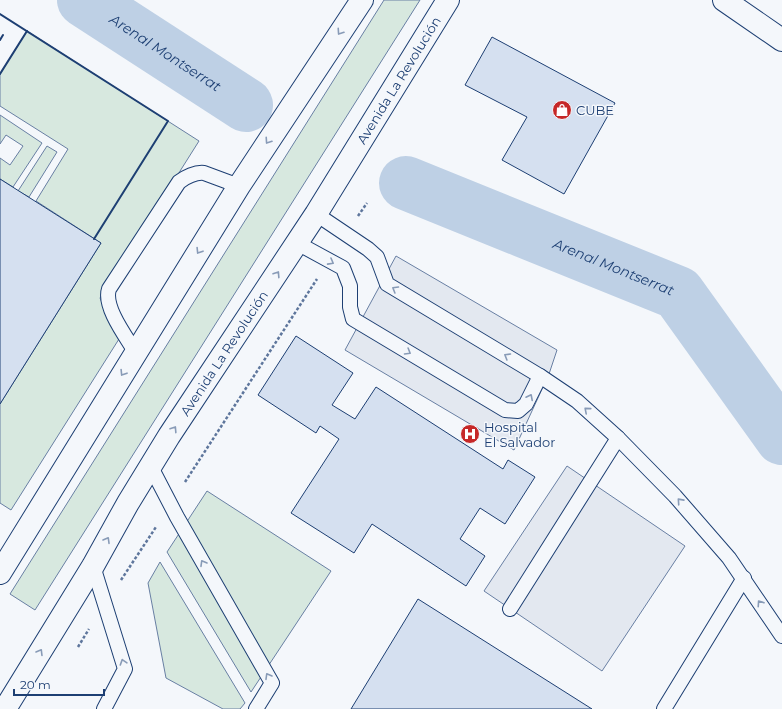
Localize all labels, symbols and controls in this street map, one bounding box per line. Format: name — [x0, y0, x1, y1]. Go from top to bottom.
water label: Arenal Montserrat — [105, 10, 225, 96]
street label: Avenida La Revolución — [353, 14, 444, 147]
one-way arrow — [338, 28, 345, 35]
shop icon: CUBE — [551, 99, 573, 121]
place label: CUBE — [576, 102, 614, 118]
one-way arrow — [266, 137, 273, 144]
water label: Arenal Montserrat — [549, 234, 677, 300]
one-way arrow — [196, 247, 204, 254]
one-way arrow — [327, 257, 335, 264]
one-way arrow — [272, 271, 280, 278]
street label: Avenida La Revolución — [177, 287, 271, 419]
one-way arrow — [392, 287, 399, 294]
one-way arrow — [404, 347, 411, 355]
one-way arrow — [504, 354, 511, 361]
one-way arrow — [121, 369, 128, 376]
one-way arrow — [525, 394, 532, 401]
one-way arrow — [585, 408, 592, 415]
place label: Hospital El Salvador — [484, 419, 555, 450]
hospital icon: Hospital El Salvador — [459, 423, 481, 445]
one-way arrow — [169, 426, 177, 433]
one-way arrow — [678, 499, 685, 506]
one-way arrow — [102, 537, 110, 544]
one-way arrow — [201, 560, 208, 567]
one-way arrow — [758, 601, 765, 608]
one-way arrow — [35, 649, 43, 656]
one-way arrow — [119, 658, 128, 665]
scale bar — [14, 671, 104, 697]
one-way arrow — [265, 673, 272, 680]
text: 20 m — [20, 677, 51, 692]

